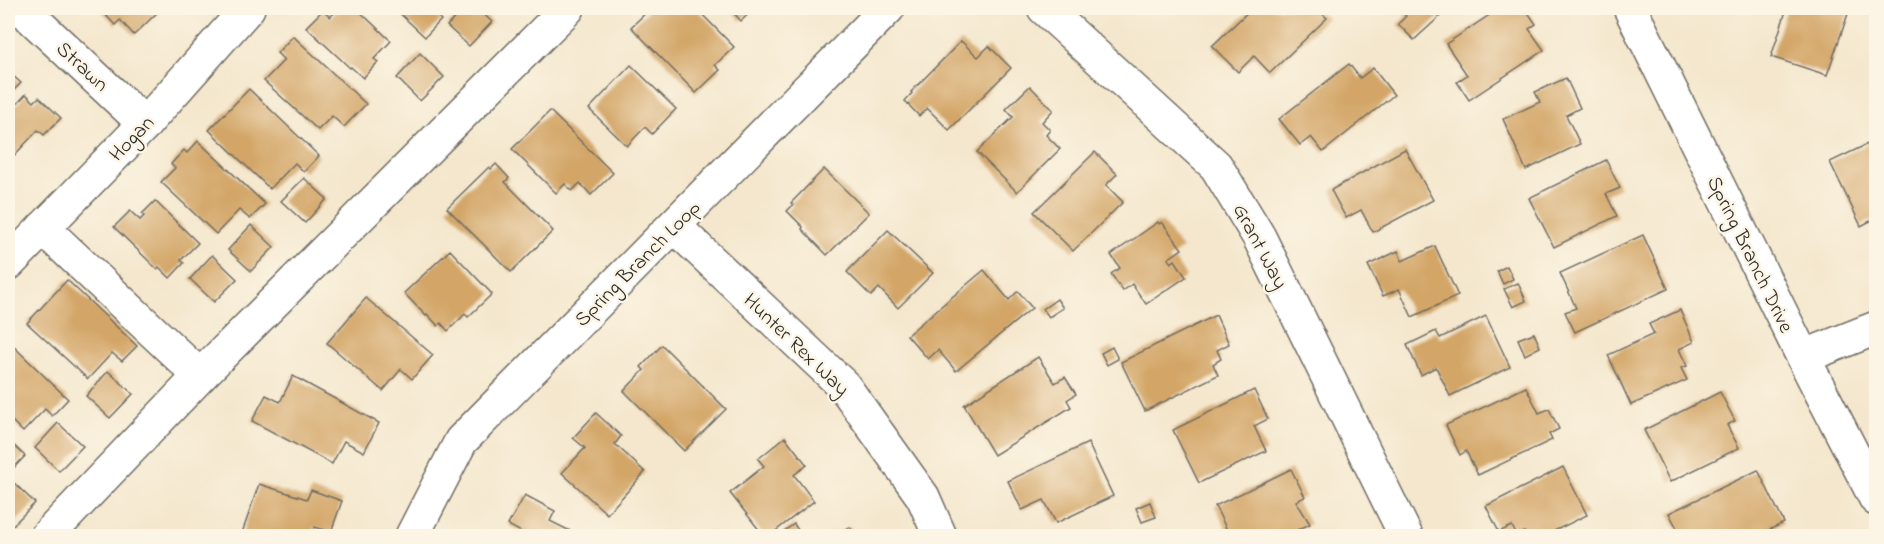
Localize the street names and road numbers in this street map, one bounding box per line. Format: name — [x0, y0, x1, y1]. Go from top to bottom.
street label: Strawn — [49, 35, 115, 100]
street label: Hogan — [103, 109, 164, 171]
street label: Spring Branch Drive — [1696, 171, 1800, 340]
street label: Spring Branch Loop — [568, 194, 710, 336]
street label: Grant Way — [1222, 199, 1294, 296]
street label: Hunter Rex Way — [734, 287, 856, 405]

